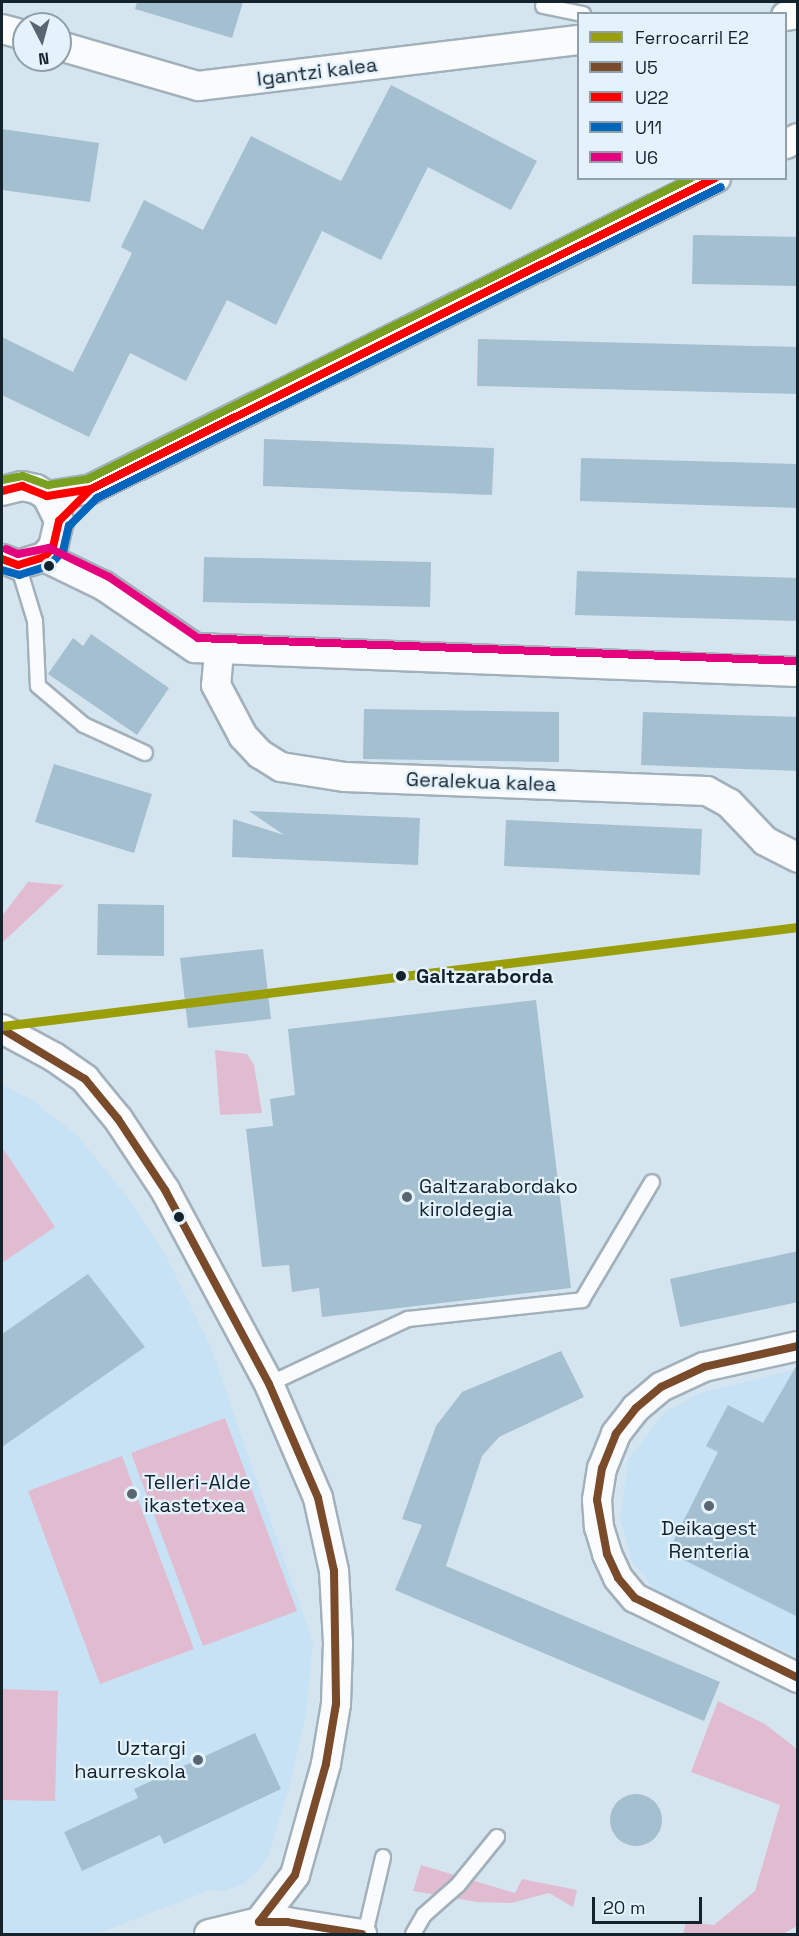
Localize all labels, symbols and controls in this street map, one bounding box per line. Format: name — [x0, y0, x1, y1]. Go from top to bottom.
north arrow — [12, 12, 72, 72]
legend — [577, 12, 787, 180]
text: Ferrocarril E2 — [635, 26, 749, 49]
text: N — [37, 47, 50, 69]
street label: Igantzi kalea — [255, 53, 379, 91]
text: U5 — [635, 56, 658, 79]
text: U22 — [635, 86, 669, 109]
text: U11 — [635, 116, 662, 139]
text: U6 — [635, 146, 658, 169]
unlabelled marker — [43, 560, 55, 572]
street label: Geralekua kalea — [405, 767, 557, 797]
place label: Galtzaraborda — [416, 964, 553, 988]
marker: Galtzaraborda — [391, 966, 411, 986]
place label: Galtzarabordako kiroldegia — [419, 1174, 578, 1221]
marker: Galtzarabordako kiroldegia — [400, 1190, 414, 1204]
unlabelled marker — [173, 1211, 185, 1223]
place label: Telleri-Alde ikastetxea — [144, 1470, 251, 1517]
marker: Telleri-Alde ikastetxea — [125, 1487, 139, 1501]
marker: Deikagest Renteria — [702, 1499, 716, 1513]
place label: Deikagest Renteria — [661, 1516, 757, 1563]
place label: Uztargi haurreskola — [74, 1736, 186, 1783]
marker: Uztargi haurreskola — [191, 1753, 205, 1767]
scale bar — [595, 1885, 704, 1923]
text: 20 m — [603, 1896, 646, 1919]

